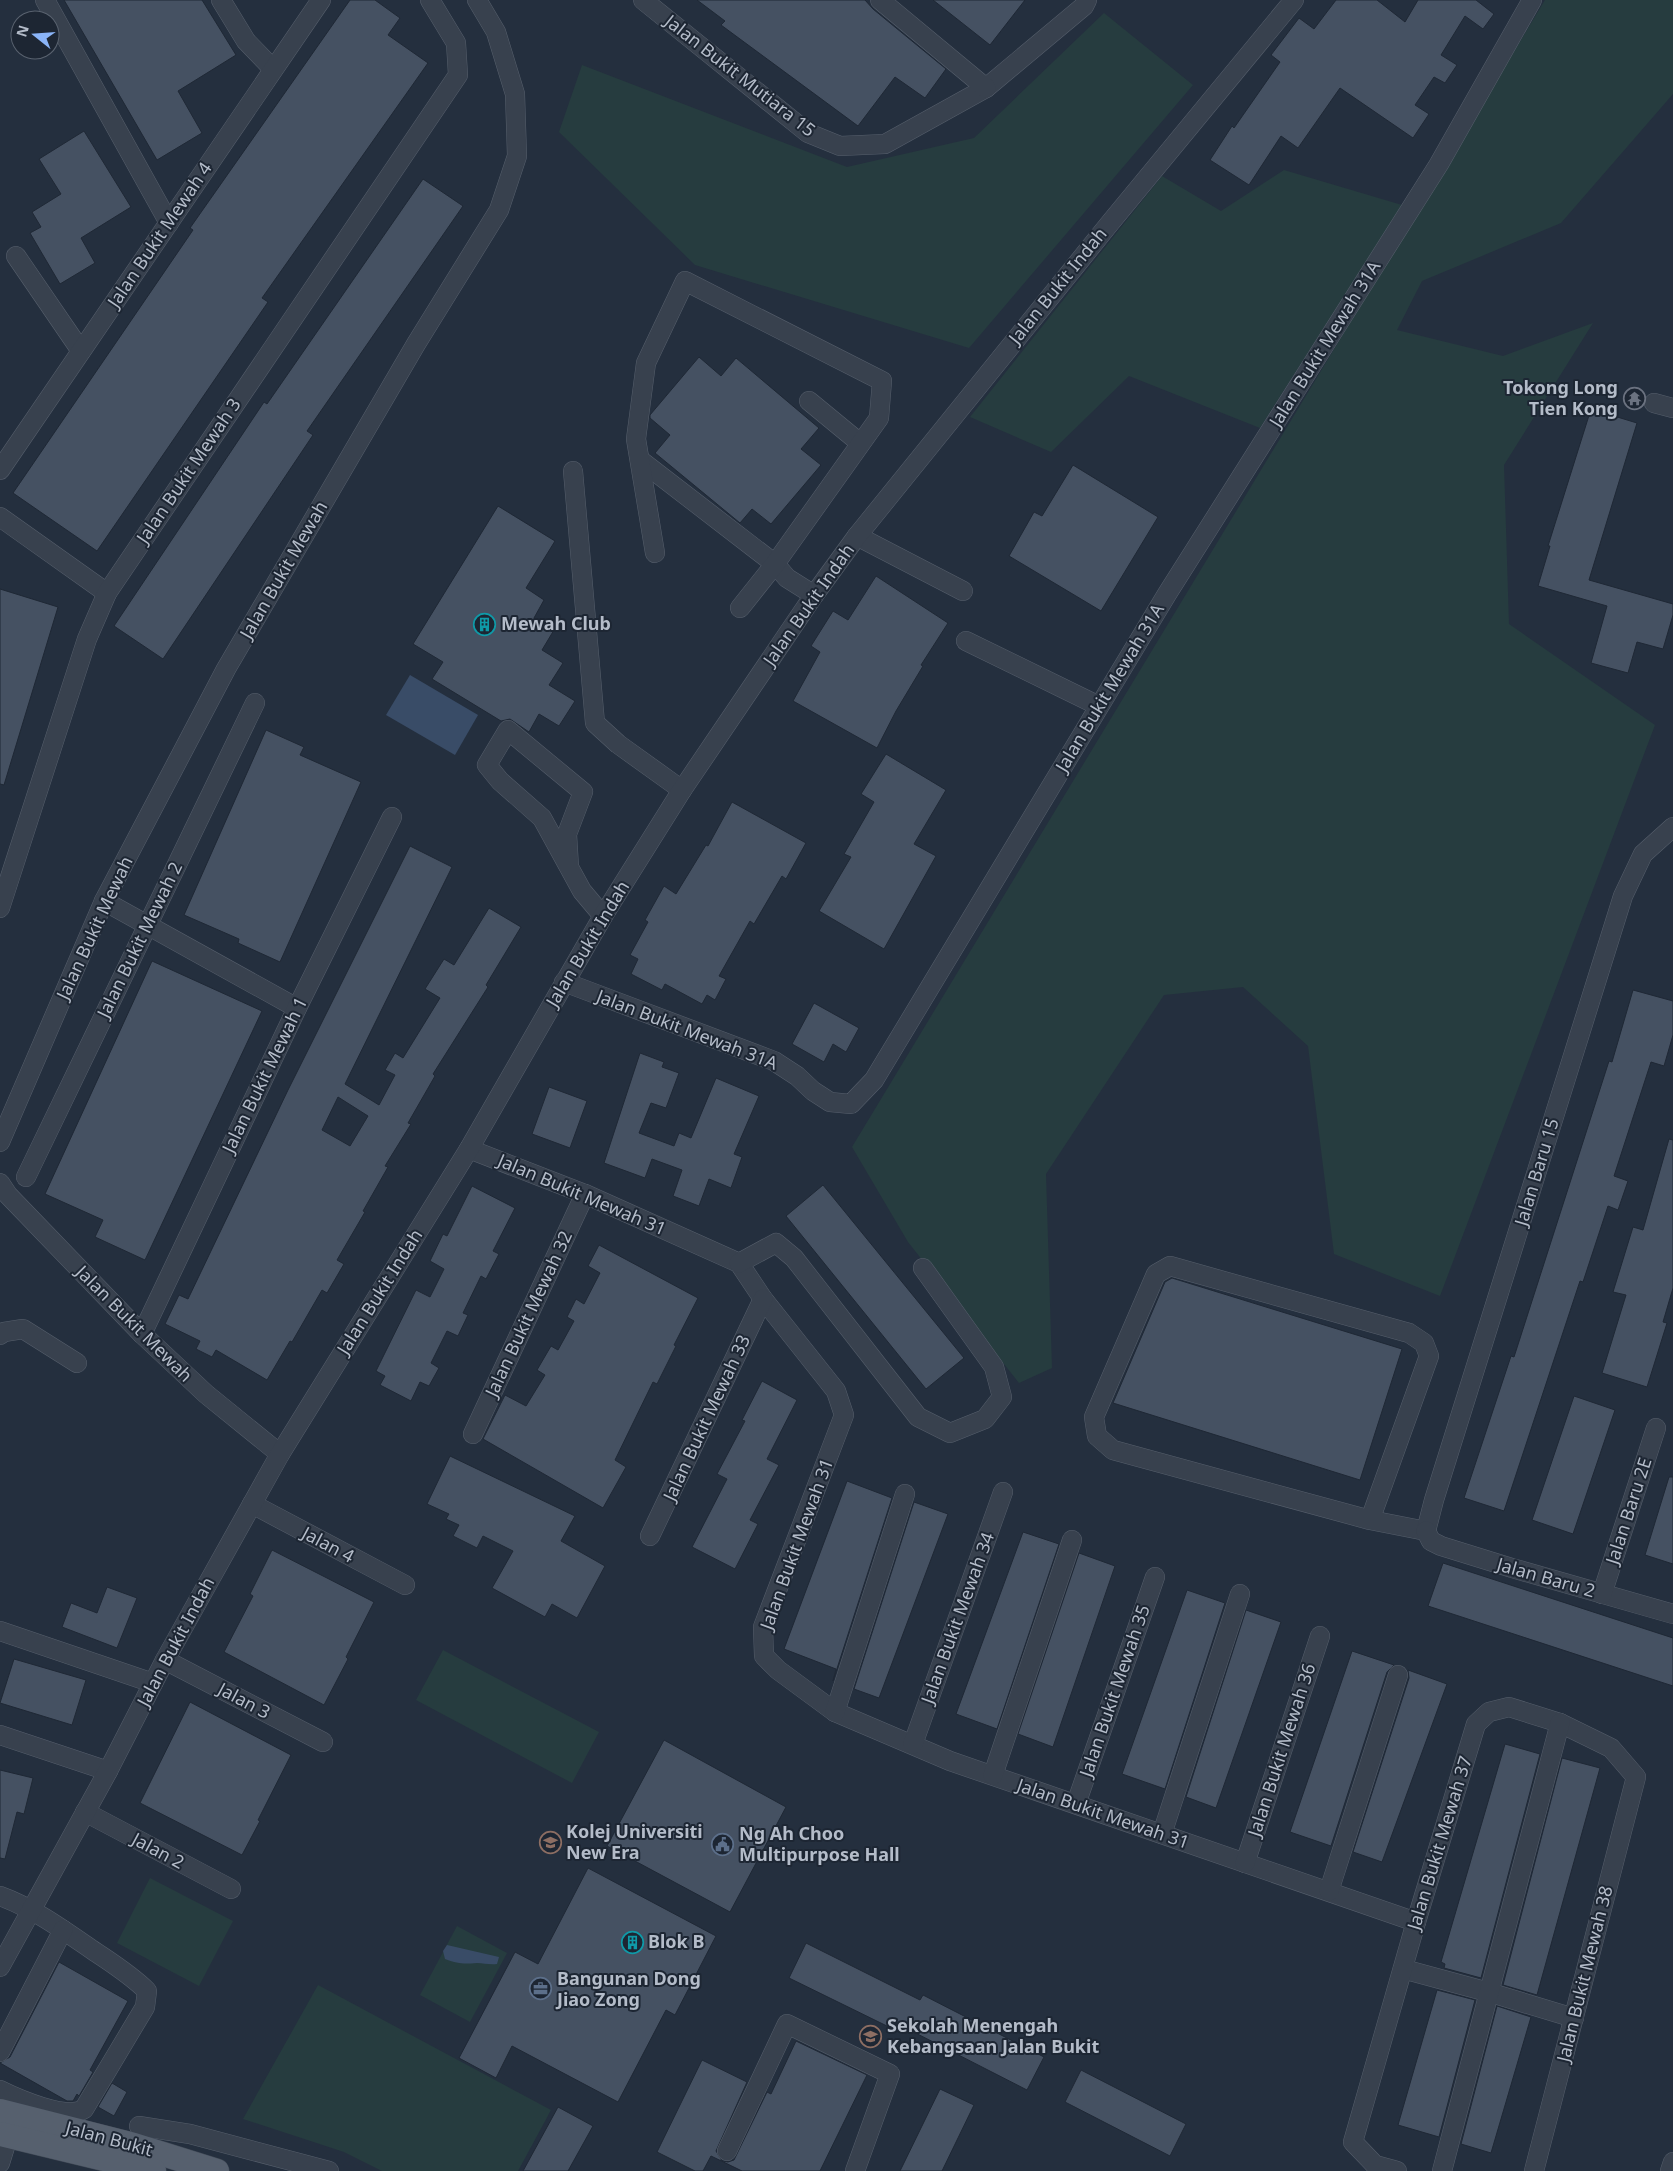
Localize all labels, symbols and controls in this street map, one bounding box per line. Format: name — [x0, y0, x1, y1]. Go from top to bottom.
street label: Jalan Bukit Mutiara 15 — [659, 8, 821, 142]
north arrow — [10, 10, 60, 60]
text: N — [11, 23, 33, 39]
street label: Jalan Bukit Mewah 4 — [100, 157, 217, 313]
street label: Jalan Bukit Indah — [1002, 222, 1112, 350]
street label: Jalan Bukit Mewah 31A — [1262, 255, 1385, 433]
place label: Tokong Long Tien Kong — [1503, 375, 1618, 420]
temple icon: Tokong Long Tien Kong — [1622, 386, 1646, 410]
street label: Jalan Bukit Mewah 3 — [129, 393, 246, 549]
street label: Jalan Bukit Mewah — [233, 496, 332, 644]
street label: Jalan Bukit Indah — [756, 539, 859, 672]
street label: Jalan Bukit Mewah 31A — [1048, 599, 1169, 778]
place label: Mewah Club — [501, 611, 611, 635]
building icon: Mewah Club — [473, 612, 497, 636]
street label: Jalan Bukit Mewah — [50, 852, 138, 1005]
street label: Jalan Bukit Mewah 2 — [90, 858, 187, 1023]
street label: Jalan Bukit Indah — [539, 876, 634, 1013]
street label: Jalan Bukit Mewah 31A — [592, 983, 782, 1075]
street label: Jalan Bukit Mewah 1 — [215, 993, 312, 1158]
street label: Jalan Baru 15 — [1508, 1115, 1564, 1230]
street label: Jalan Bukit Mewah 31 — [493, 1147, 670, 1240]
street label: Jalan Bukit Indah — [330, 1224, 427, 1360]
street label: Jalan Bukit Mewah 32 — [478, 1227, 577, 1402]
street label: Jalan Bukit Mewah — [70, 1258, 198, 1387]
street label: Jalan Bukit Mewah 33 — [656, 1331, 755, 1506]
street label: Jalan Baru 2E — [1599, 1454, 1657, 1569]
street label: Jalan Bukit Mewah 31 — [753, 1455, 838, 1634]
street label: Jalan 4 — [296, 1519, 359, 1568]
street label: Jalan Bukit Mewah 34 — [914, 1529, 999, 1708]
street label: Jalan Baru 2 — [1493, 1551, 1598, 1602]
street label: Jalan Bukit Indah — [130, 1573, 219, 1712]
street label: Jalan Bukit Mewah 35 — [1073, 1601, 1155, 1782]
street label: Jalan Bukit Mewah 36 — [1241, 1660, 1320, 1841]
street label: Jalan 3 — [212, 1675, 275, 1724]
street label: Jalan Bukit Mewah 37 — [1401, 1753, 1477, 1934]
street label: Jalan Bukit Mewah 31 — [1012, 1772, 1193, 1854]
place label: Kolej Universiti New Era — [566, 1819, 703, 1864]
place label: Ng Ah Choo Multipurpose Hall — [739, 1821, 900, 1866]
street label: Jalan 2 — [126, 1825, 189, 1874]
school or university icon: Kolej Universiti New Era — [538, 1830, 562, 1854]
public building icon: Ng Ah Choo Multipurpose Hall — [711, 1832, 735, 1856]
street label: Jalan Bukit Mewah 38 — [1550, 1883, 1618, 2066]
place label: Blok B — [648, 1929, 704, 1953]
building icon: Blok B — [620, 1930, 644, 1954]
place label: Bangunan Dong Jiao Zong — [555, 1966, 701, 2011]
office icon: Bangunan Dong Jiao Zong — [529, 1977, 553, 2001]
place label: Sekolah Menengah Kebangsaan Jalan Bukit — [887, 2013, 1099, 2058]
school or university icon: Sekolah Menengah Kebangsaan Jalan Bukit — [859, 2024, 883, 2048]
street label: Jalan Bukit — [61, 2114, 156, 2161]

